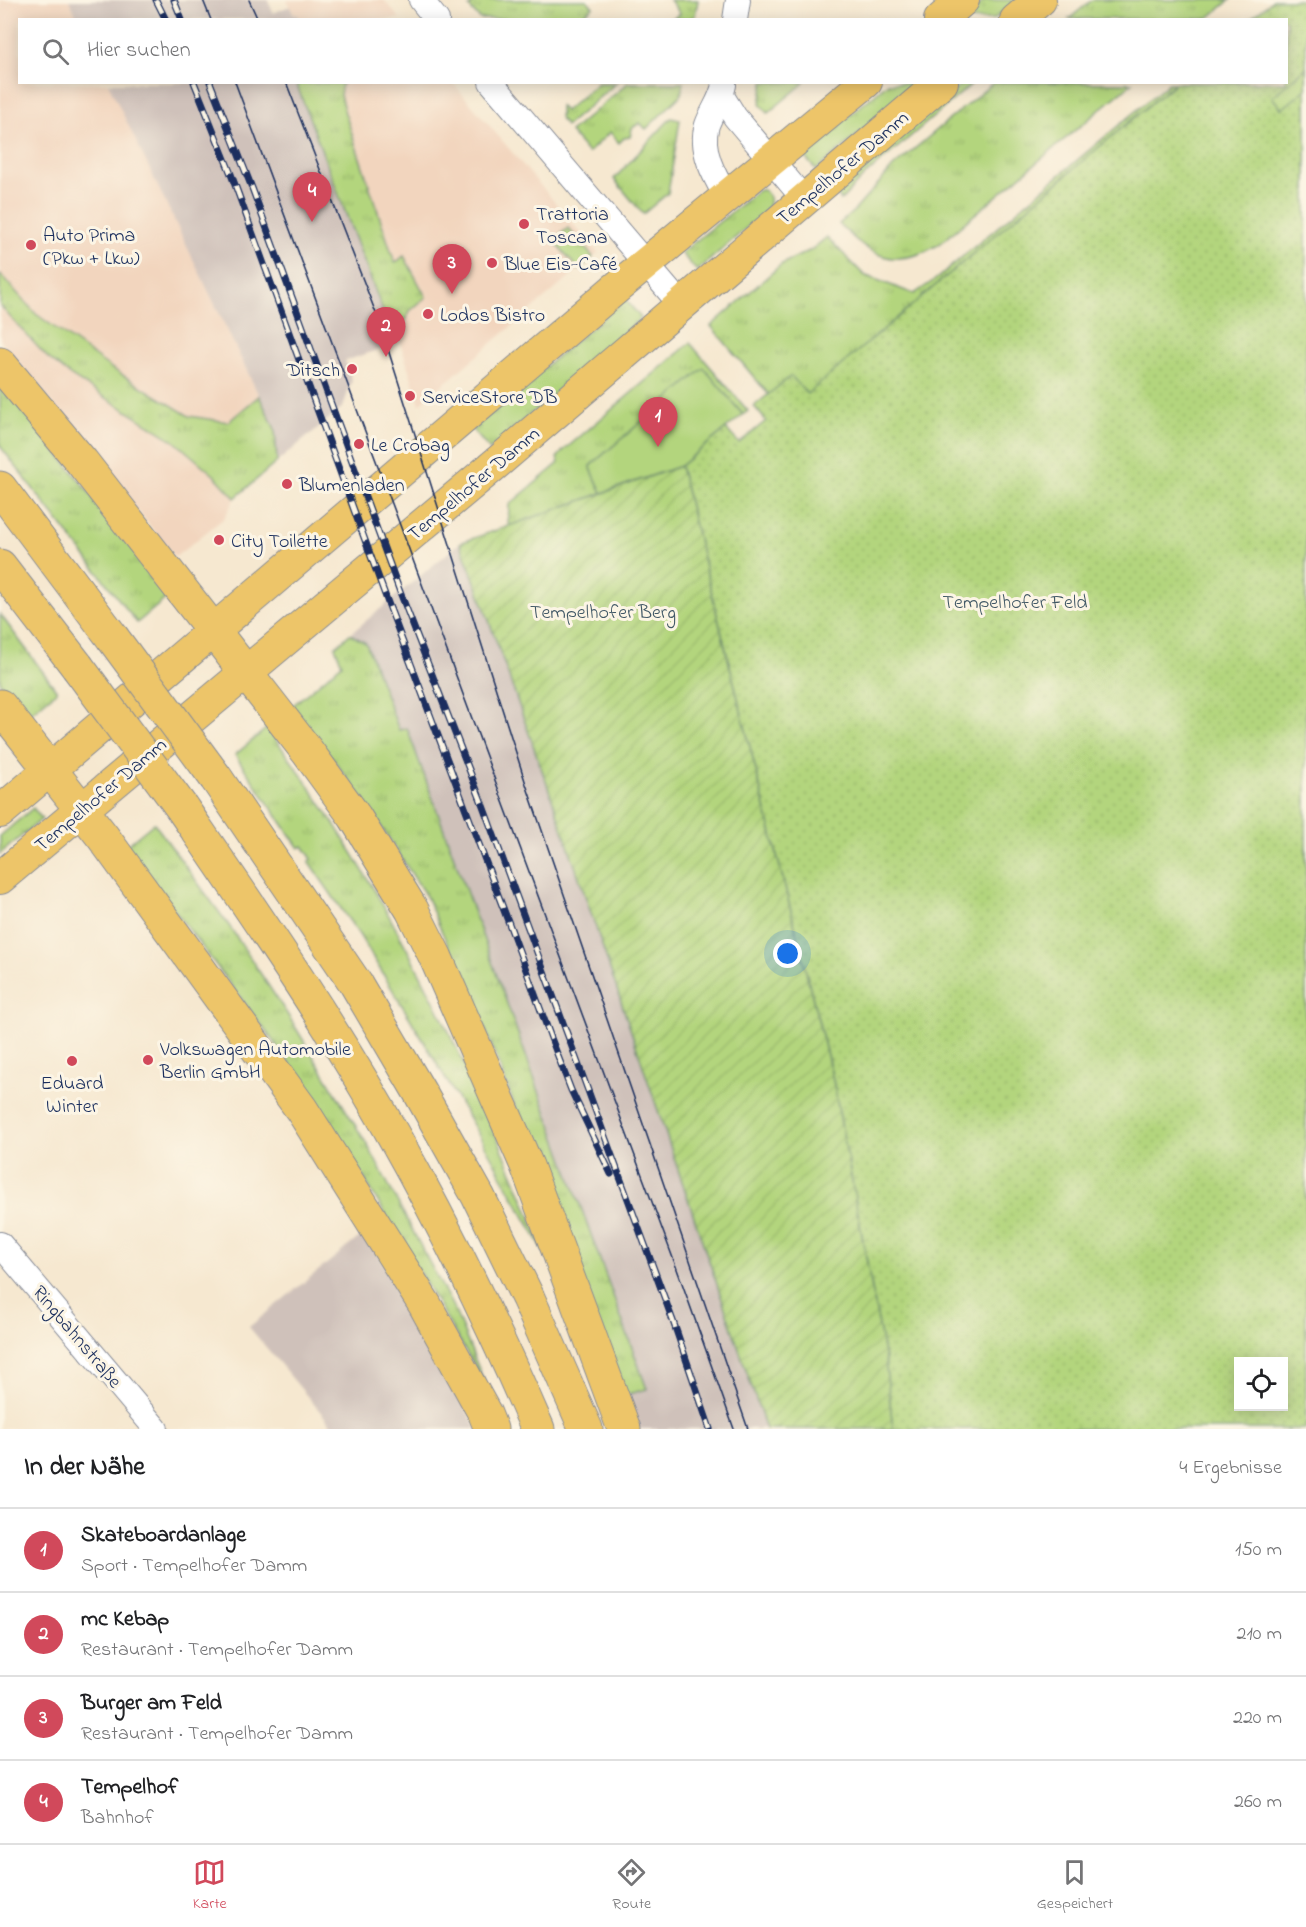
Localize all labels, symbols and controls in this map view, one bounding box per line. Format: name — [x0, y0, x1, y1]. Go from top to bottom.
search box — [18, 18, 1288, 84]
icon: search — [39, 35, 72, 68]
text: Hier suchen — [87, 35, 191, 67]
street label: Tempelhofer Damm — [771, 105, 916, 233]
pin: 4 — [292, 172, 332, 222]
place label: Trattoria Toscana — [536, 201, 609, 253]
marker: Trattoria Toscana — [517, 217, 531, 231]
place label: Auto Prima (Pkw + Lkw) — [43, 222, 140, 274]
marker: Auto Prima (Pkw + Lkw) — [24, 238, 38, 252]
pin: 3 — [432, 244, 472, 294]
place label: Blue Eis-Café — [503, 251, 617, 280]
marker: Blue Eis-Café — [485, 256, 499, 270]
place label: Lodos Bistro — [440, 302, 545, 331]
marker: Lodos Bistro — [421, 307, 435, 321]
pin: 2 — [366, 308, 406, 357]
place label: Ditsch — [285, 357, 340, 386]
marker: Ditsch — [345, 362, 359, 376]
place label: ServiceStore DB — [422, 384, 557, 413]
marker: ServiceStore DB — [403, 389, 417, 403]
pin: 1 — [638, 398, 678, 447]
street label: Tempelhofer Damm — [402, 421, 547, 549]
place label: Le Crobag — [371, 432, 450, 462]
marker: Le Crobag — [352, 437, 366, 451]
place label: Blumenladen — [298, 472, 405, 501]
marker: Blumenladen — [280, 477, 294, 491]
place label: City Toilette — [231, 528, 328, 557]
marker: City Toilette — [212, 533, 226, 547]
park label: Tempelhofer Feld — [943, 589, 1088, 618]
park label: Tempelhofer Berg — [530, 599, 676, 629]
street label: Tempelhofer Damm — [29, 732, 174, 860]
your location — [773, 939, 802, 968]
place label: Volkswagen Automobile Berlin GmbH — [159, 1036, 351, 1088]
marker: Volkswagen Automobile Berlin GmbH — [141, 1053, 155, 1067]
marker: Eduard Winter — [65, 1054, 79, 1068]
place label: Eduard Winter — [41, 1070, 103, 1122]
street label: Ringbahnstraße — [23, 1280, 128, 1396]
map controls — [1234, 1357, 1288, 1411]
button: locate — [1234, 1357, 1288, 1411]
text: In der Nähe — [24, 1449, 145, 1487]
text: 4 Ergebnisse — [1179, 1454, 1282, 1483]
text: Skateboardanlage — [81, 1520, 246, 1552]
text: 1 — [40, 1536, 47, 1565]
text: 150 m — [1235, 1536, 1282, 1565]
text: Sport · Tempelhofer Damm — [81, 1552, 307, 1581]
text: mc Kebap — [81, 1604, 169, 1636]
text: 2 — [39, 1620, 48, 1649]
text: 210 m — [1237, 1620, 1282, 1649]
text: Restaurant · Tempelhofer Damm — [81, 1636, 353, 1665]
text: Burger am Feld — [81, 1688, 222, 1720]
text: 3 — [39, 1704, 48, 1733]
text: 220 m — [1233, 1704, 1282, 1733]
text: Restaurant · Tempelhofer Damm — [81, 1720, 353, 1749]
text: Tempelhof — [81, 1772, 178, 1804]
text: 4 — [39, 1788, 48, 1817]
text: 260 m — [1234, 1788, 1282, 1817]
text: Bahnhof — [81, 1804, 154, 1833]
tab: Karte — [193, 1856, 227, 1916]
tab: Route — [612, 1856, 651, 1916]
tab: Gespeichert — [1037, 1856, 1113, 1916]

